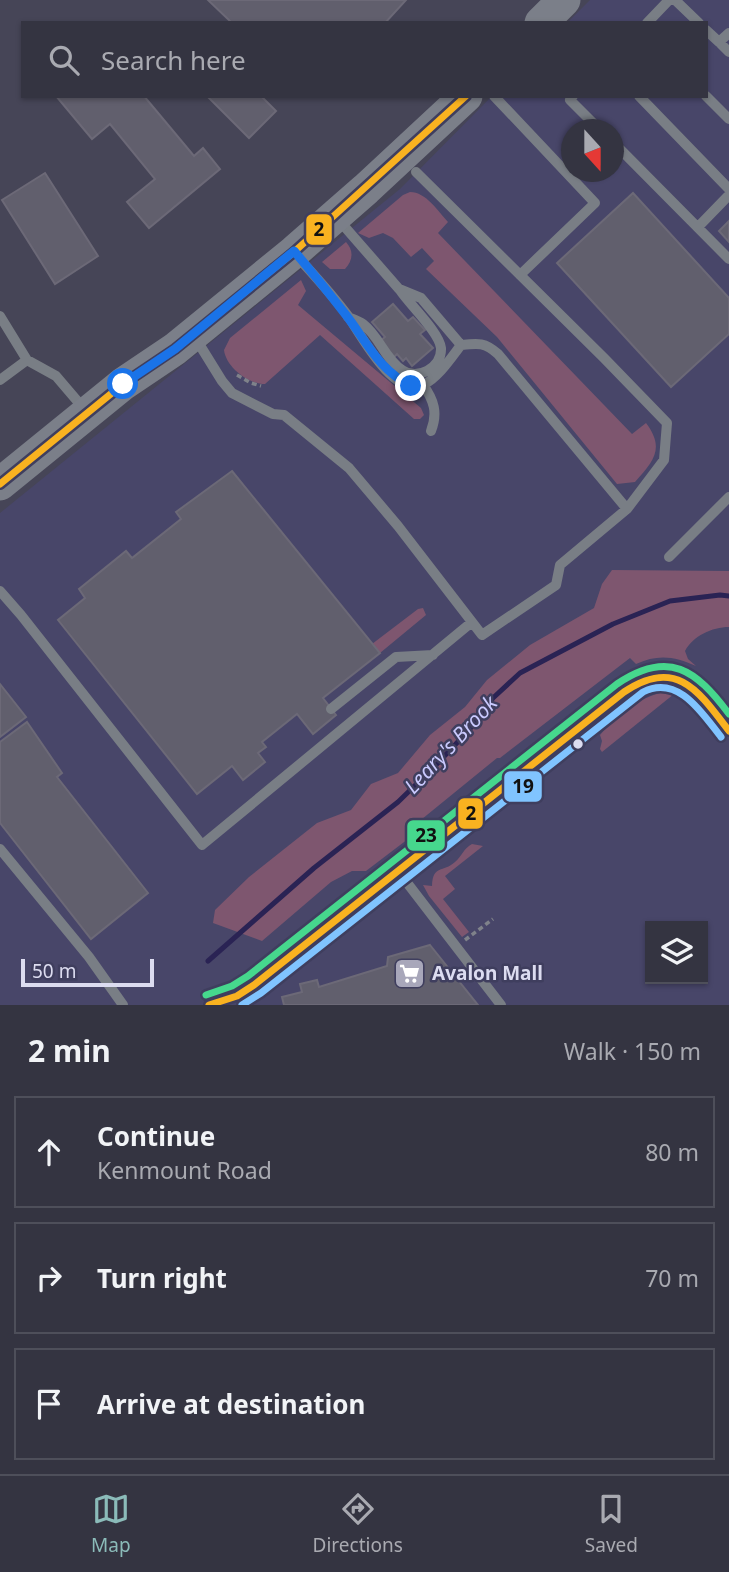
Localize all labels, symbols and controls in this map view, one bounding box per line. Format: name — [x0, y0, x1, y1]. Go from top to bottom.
search box — [21, 21, 708, 98]
icon: search — [45, 41, 83, 79]
text: Search here — [101, 42, 246, 78]
north arrow — [561, 119, 624, 182]
line badge: 2 — [305, 213, 333, 246]
text: 2 — [314, 216, 325, 242]
route start — [107, 368, 138, 399]
route end — [395, 370, 426, 401]
water label: Leary's Brook — [398, 688, 504, 799]
unlabelled marker — [571, 737, 585, 751]
line badge: 19 — [503, 770, 543, 803]
text: 19 — [512, 773, 534, 799]
line badge: 2 — [457, 797, 484, 830]
text: 2 — [466, 800, 477, 826]
line badge: 23 — [406, 819, 446, 852]
text: 23 — [415, 822, 437, 848]
map controls — [645, 921, 708, 984]
button: layers — [645, 921, 708, 984]
scale bar — [21, 956, 154, 988]
supermarket icon: Avalon Mall — [392, 956, 426, 990]
text: 50 m — [32, 958, 76, 984]
place label: Avalon Mall — [432, 960, 543, 986]
text: 2 min — [28, 1030, 111, 1071]
text: Walk · 150 m — [564, 1035, 701, 1067]
text: Continue — [97, 1118, 215, 1154]
icon: ahead — [30, 1133, 68, 1171]
text: 80 m — [645, 1136, 699, 1168]
text: Kenmount Road — [97, 1154, 272, 1186]
icon: right — [30, 1259, 68, 1297]
text: Turn right — [97, 1260, 227, 1296]
text: 70 m — [645, 1262, 699, 1294]
icon: arrive — [30, 1385, 68, 1423]
text: Arrive at destination — [97, 1386, 366, 1422]
tab: Map — [91, 1490, 131, 1558]
tab: Directions — [313, 1490, 403, 1558]
tab: Saved — [585, 1490, 638, 1558]

